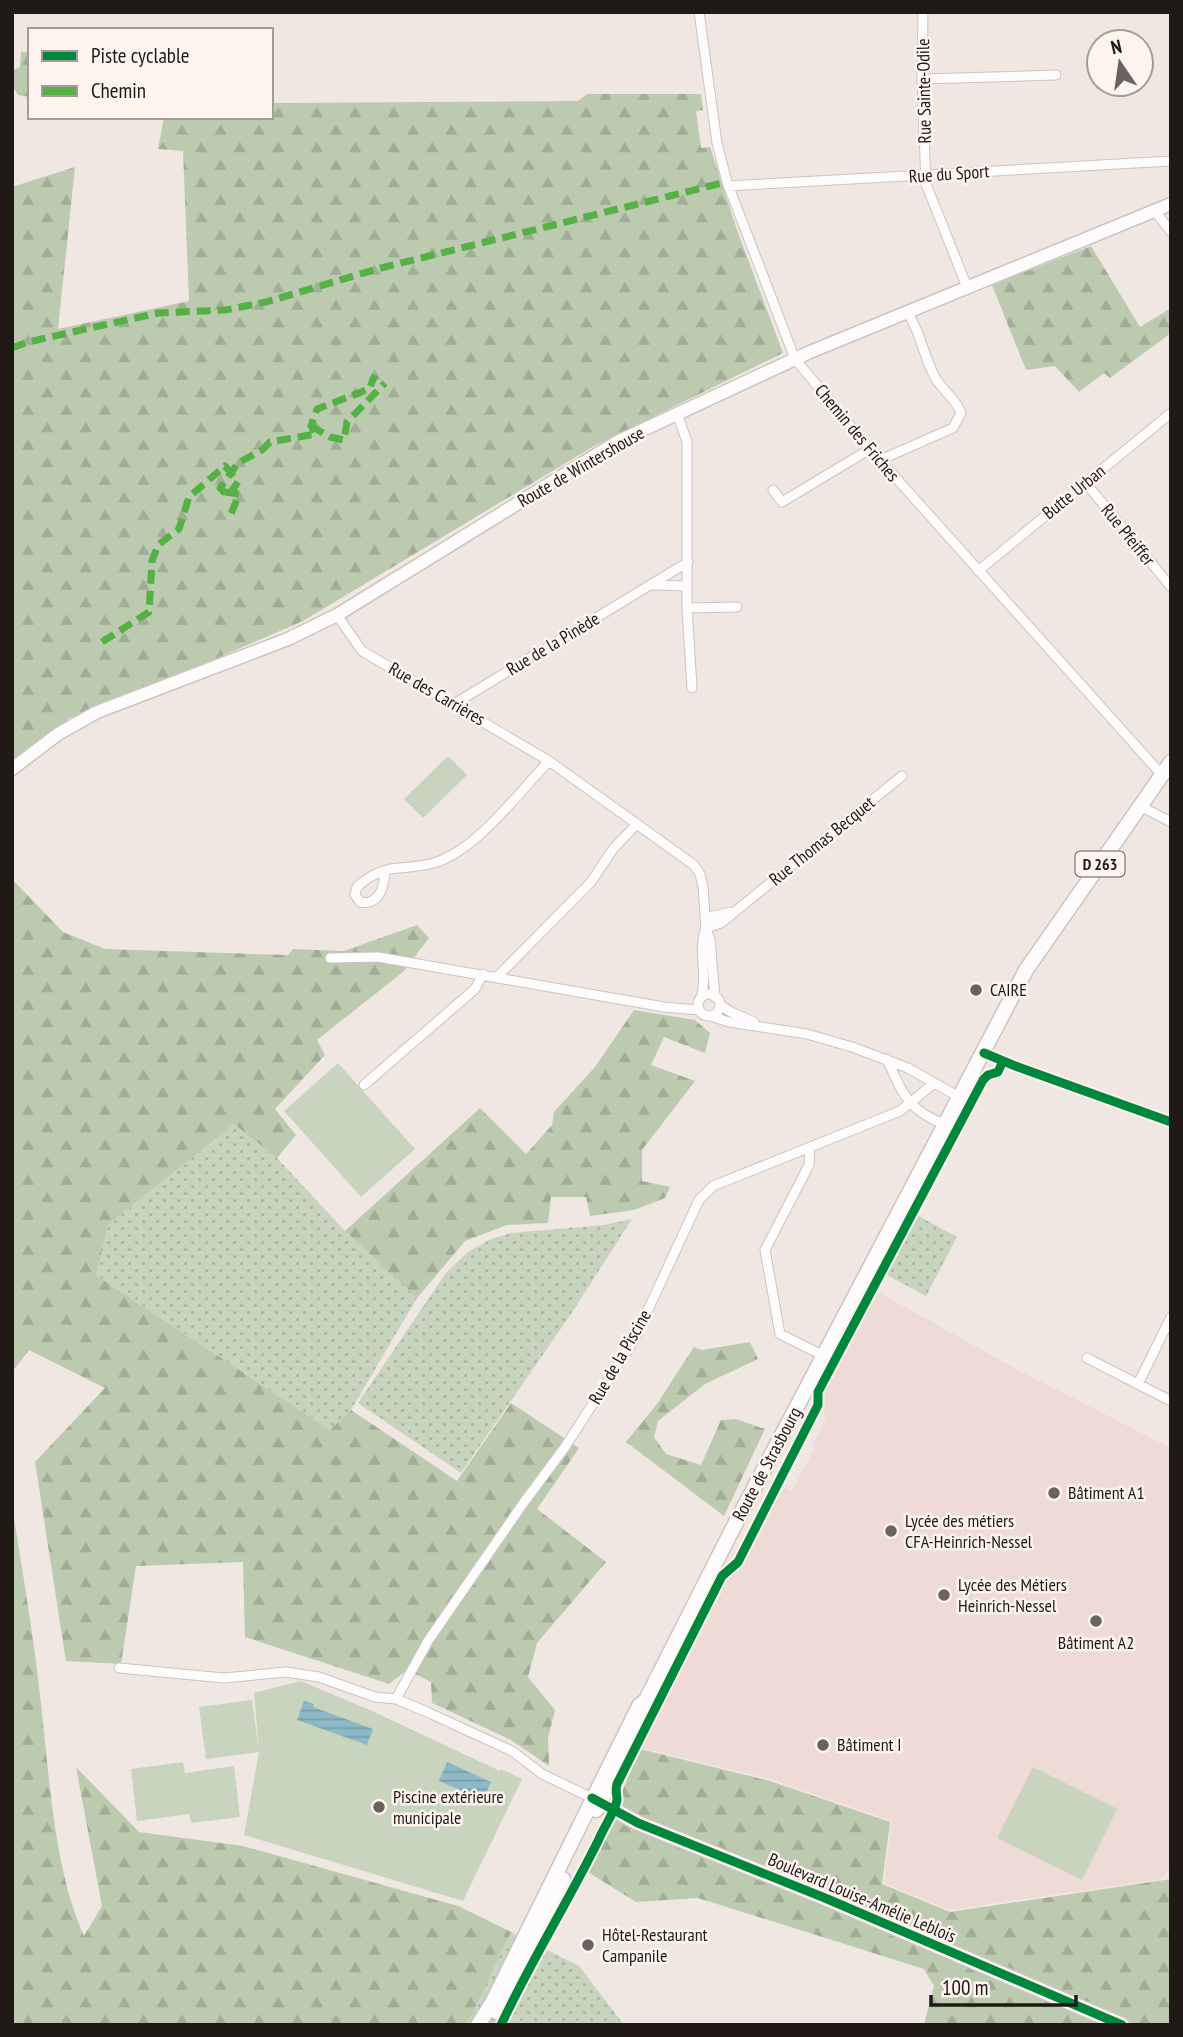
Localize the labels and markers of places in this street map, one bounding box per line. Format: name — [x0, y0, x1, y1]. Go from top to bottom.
place label: CAIRE — [990, 978, 1027, 1001]
marker: CAIRE — [968, 982, 984, 998]
place label: Bâtiment A1 — [1068, 1481, 1144, 1504]
marker: Bâtiment A1 — [1046, 1485, 1062, 1501]
place label: Lycée des métiers CFA-Heinrich-Nessel — [905, 1509, 1033, 1553]
marker: Lycée des métiers CFA-Heinrich-Nessel — [883, 1523, 899, 1539]
place label: Lycée des Métiers Heinrich-Nessel — [958, 1573, 1067, 1617]
marker: Lycée des Métiers Heinrich-Nessel — [936, 1587, 952, 1603]
marker: Bâtiment A2 — [1088, 1613, 1104, 1629]
place label: Bâtiment A2 — [1058, 1631, 1134, 1654]
place label: Bâtiment I — [837, 1733, 902, 1756]
marker: Bâtiment I — [815, 1737, 831, 1753]
place label: Piscine extérieure municipale — [393, 1785, 504, 1829]
marker: Piscine extérieure municipale — [371, 1799, 387, 1815]
place label: Hôtel-Restaurant Campanile — [602, 1923, 708, 1967]
marker: Hôtel-Restaurant Campanile — [580, 1937, 596, 1953]

